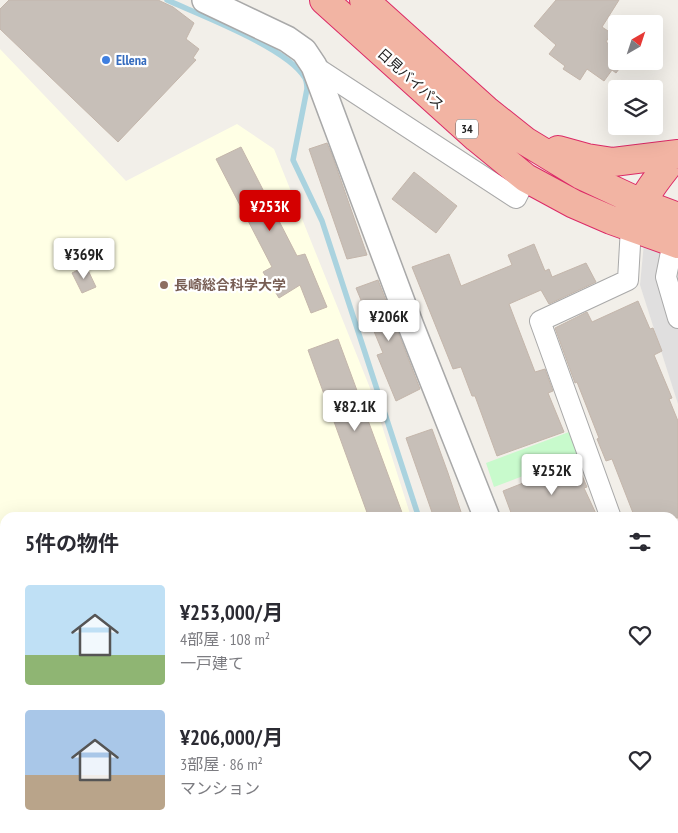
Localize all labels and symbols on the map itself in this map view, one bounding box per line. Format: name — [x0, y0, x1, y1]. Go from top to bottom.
north arrow — [608, 15, 662, 70]
street label: 日見バイパス — [374, 44, 448, 114]
place label: Ellena — [116, 51, 147, 69]
marker: Ellena — [100, 54, 112, 66]
road number: 34 — [456, 120, 478, 138]
pin: ¥253K — [235, 190, 305, 232]
pin: ¥369K — [49, 238, 119, 280]
place label: 長崎総合科学大学 — [174, 276, 286, 294]
marker: 長崎総合科学大学 — [158, 279, 170, 291]
pin: ¥206K — [354, 300, 424, 342]
pin: ¥82.1K — [314, 390, 396, 432]
pin: ¥252K — [517, 454, 587, 496]

